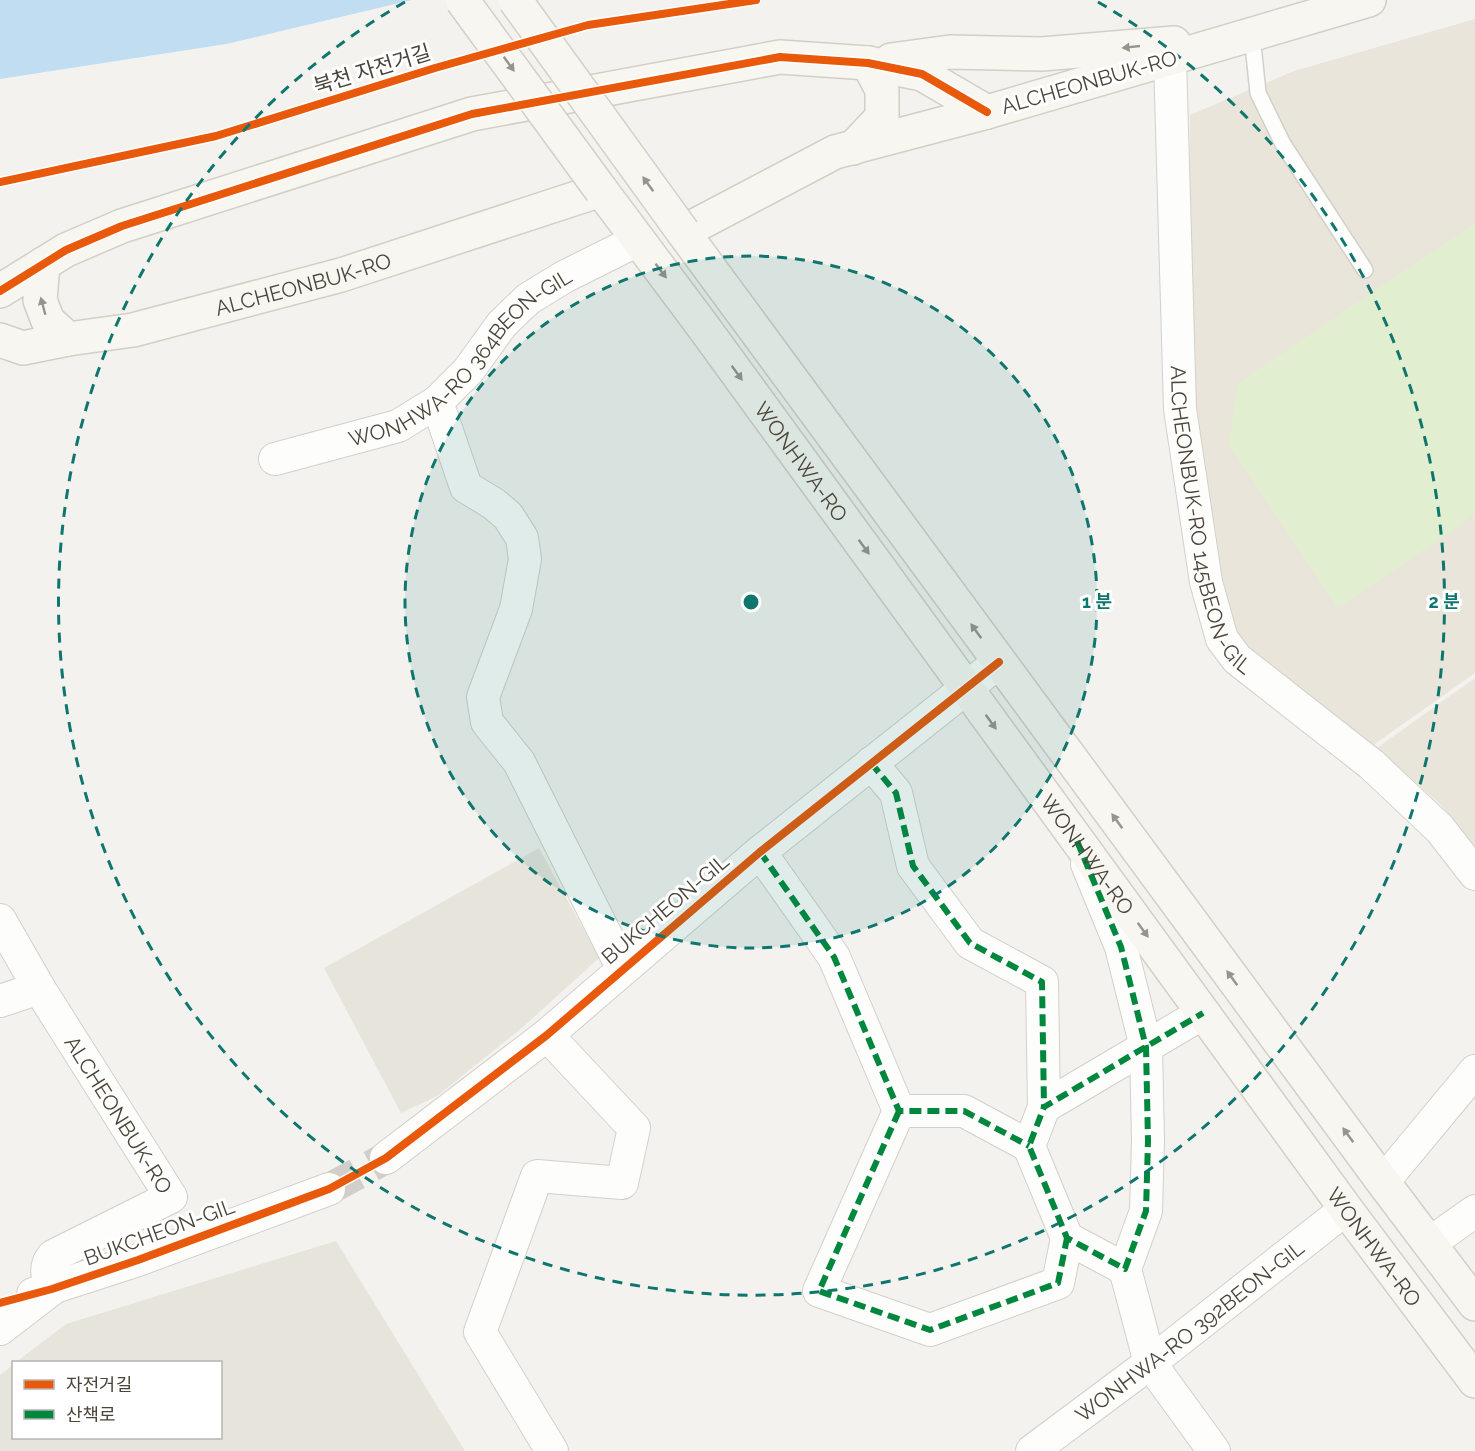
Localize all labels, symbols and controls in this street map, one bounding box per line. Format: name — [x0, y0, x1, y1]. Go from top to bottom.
street label: 북천 자전거길 — [310, 39, 434, 99]
one-way arrow — [1121, 42, 1140, 52]
street label: ALCHEONBUK-RO — [998, 45, 1180, 119]
one-way arrow — [503, 56, 515, 72]
one-way arrow — [643, 177, 655, 192]
street label: ALCHEONBUK-RO — [212, 247, 394, 320]
street label: WONHWA-RO 364BEON-GIL — [346, 263, 576, 451]
one-way arrow — [655, 263, 668, 279]
one-way arrow — [38, 297, 47, 315]
one-way arrow — [730, 365, 742, 380]
street label: ALCHEONBUK-RO 145BEON-GIL — [1166, 365, 1257, 679]
street label: WONHWA-RO — [749, 397, 853, 526]
one-way arrow — [858, 539, 870, 555]
text: 1 분 — [1082, 591, 1112, 612]
text: 2 분 — [1428, 591, 1460, 612]
centre of rings — [741, 592, 761, 612]
one-way arrow — [970, 623, 982, 639]
one-way arrow — [985, 713, 997, 729]
street label: WONHWA-RO — [1036, 789, 1140, 919]
one-way arrow — [1111, 814, 1123, 829]
street label: BUKCHEON-GIL — [596, 849, 734, 969]
one-way arrow — [1136, 923, 1148, 938]
one-way arrow — [1227, 971, 1239, 986]
street label: ALCHEONBUK-RO — [60, 1031, 178, 1198]
one-way arrow — [1342, 1128, 1354, 1144]
street label: WONHWA-RO — [1322, 1182, 1427, 1311]
street label: BUKCHEON-GIL — [80, 1193, 238, 1271]
street label: WONHWA-RO 392BEON-GIL — [1070, 1235, 1308, 1427]
legend — [12, 1361, 222, 1439]
text: 자전거길 — [66, 1374, 132, 1395]
text: 산책로 — [66, 1404, 116, 1425]

